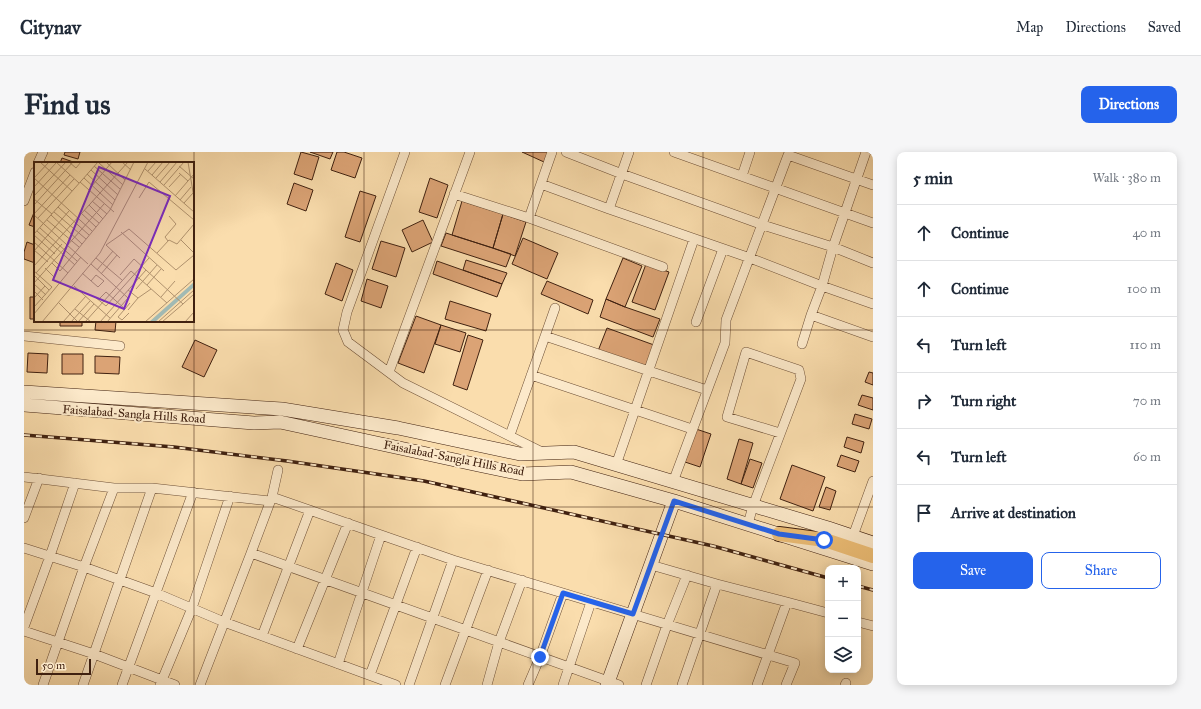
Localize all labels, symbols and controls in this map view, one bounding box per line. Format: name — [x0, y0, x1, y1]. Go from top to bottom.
text: Citynav — [20, 16, 81, 39]
text: Map — [1016, 19, 1043, 36]
text: Directions — [1065, 19, 1126, 36]
text: Saved — [1148, 19, 1181, 36]
button: Directions — [1081, 86, 1177, 123]
text: Find us — [24, 87, 110, 122]
inset map — [34, 162, 194, 322]
text: 5 min — [913, 168, 953, 189]
text: Walk · 380 m — [1092, 170, 1161, 186]
icon: ahead — [913, 222, 935, 244]
text: Continue — [951, 224, 1009, 242]
text: 40 m — [1132, 225, 1161, 241]
icon: ahead — [913, 278, 935, 300]
text: Continue — [951, 280, 1009, 298]
text: 100 m — [1127, 281, 1161, 297]
icon: left — [913, 334, 935, 356]
text: Turn left — [951, 336, 1007, 354]
text: 110 m — [1129, 337, 1161, 353]
icon: right — [913, 390, 935, 412]
text: Turn right — [951, 392, 1016, 410]
text: 70 m — [1133, 393, 1161, 409]
street label: Faisalabad-Sangla Hills Road — [62, 402, 206, 427]
street label: Faisalabad-Sangla Hills Road — [382, 437, 526, 480]
icon: left — [913, 446, 935, 468]
text: Turn left — [951, 448, 1007, 466]
text: 60 m — [1133, 449, 1161, 465]
icon: arrive — [913, 502, 935, 524]
text: Arrive at destination — [951, 504, 1076, 522]
route start — [815, 531, 833, 549]
button: Save — [913, 552, 1033, 589]
button: Share — [1041, 552, 1161, 589]
map controls — [825, 565, 861, 673]
button: + — [825, 565, 861, 601]
button: − — [825, 601, 861, 637]
button: layers — [825, 637, 861, 673]
route end — [531, 648, 549, 666]
scale bar — [36, 657, 91, 676]
text: 50 m — [42, 659, 65, 672]

